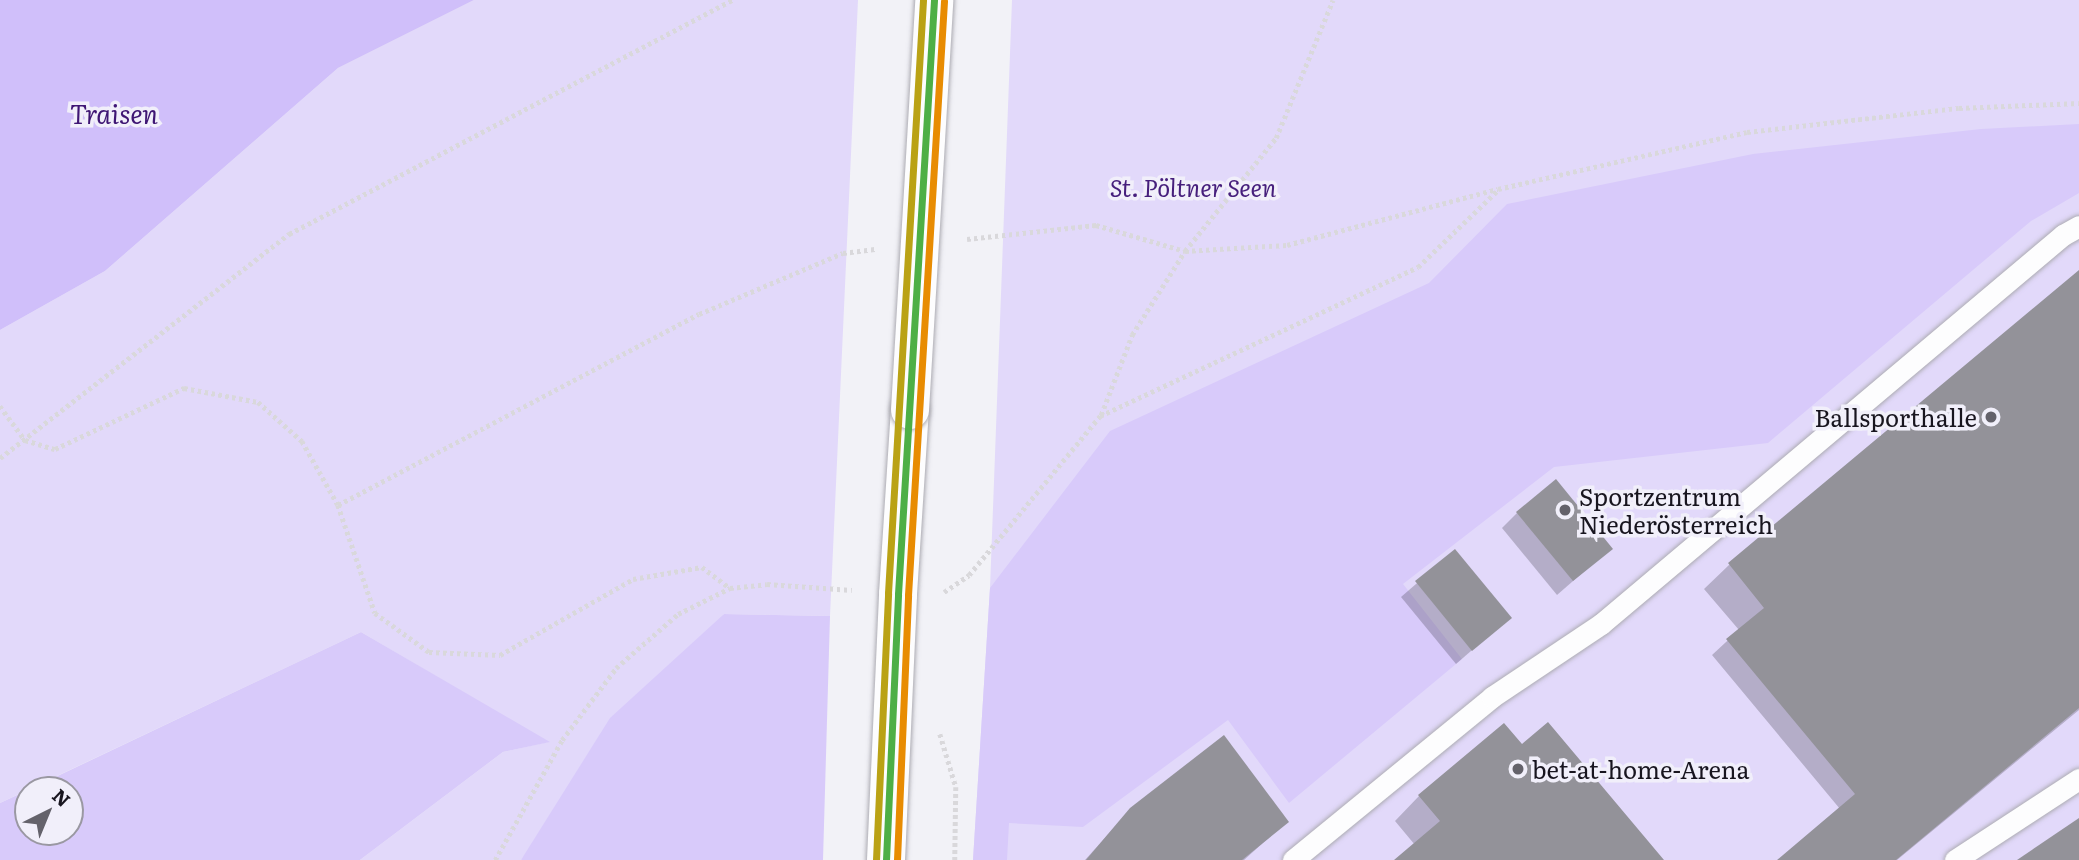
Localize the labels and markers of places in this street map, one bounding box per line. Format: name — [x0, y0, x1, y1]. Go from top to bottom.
place label: Ballsporthalle — [1814, 403, 1977, 431]
marker: Ballsporthalle — [1983, 409, 1999, 425]
place label: Sportzentrum Niederösterreich — [1579, 482, 1773, 538]
marker: Sportzentrum Niederösterreich — [1557, 502, 1573, 518]
place label: bet-at-home-Arena — [1532, 755, 1750, 783]
marker: bet-at-home-Arena — [1510, 761, 1526, 777]

